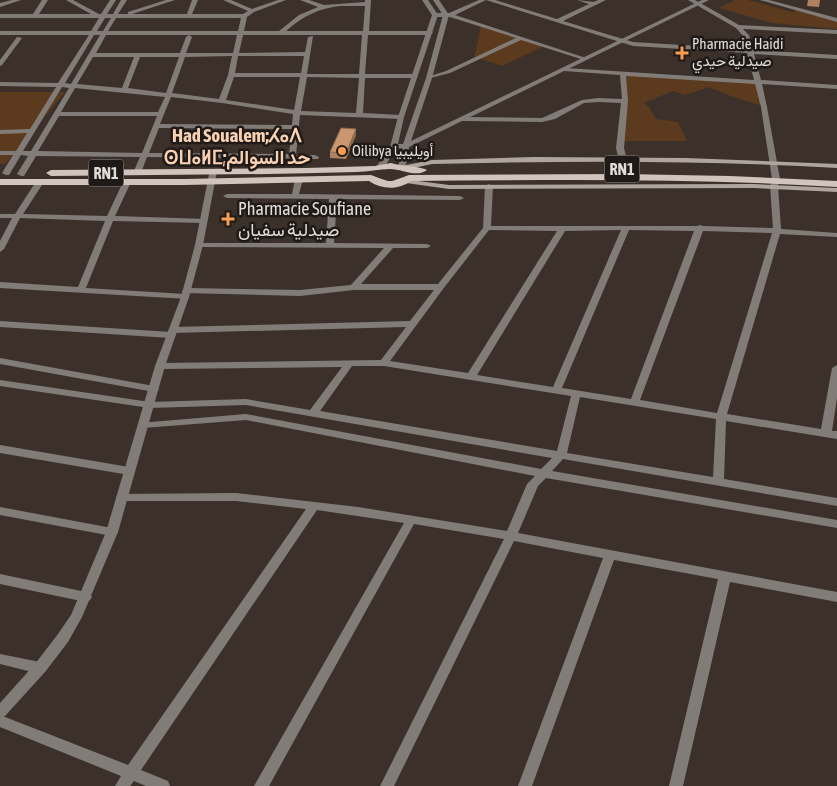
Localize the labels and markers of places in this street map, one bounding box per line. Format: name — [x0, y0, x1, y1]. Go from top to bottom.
place label: Pharmacie Haidi صيدلية حيدي — [692, 35, 783, 74]
marker: Pharmacie Haidi صيدلية حيدي — [676, 47, 688, 59]
place label: Oilibya أويليبيا — [352, 142, 434, 160]
marker: Oilibya أويليبيا — [336, 145, 348, 157]
place label: Pharmacie Soufiane صيدلية سفيان — [238, 198, 371, 240]
marker: Pharmacie Soufiane صيدلية سفيان — [222, 213, 234, 225]

